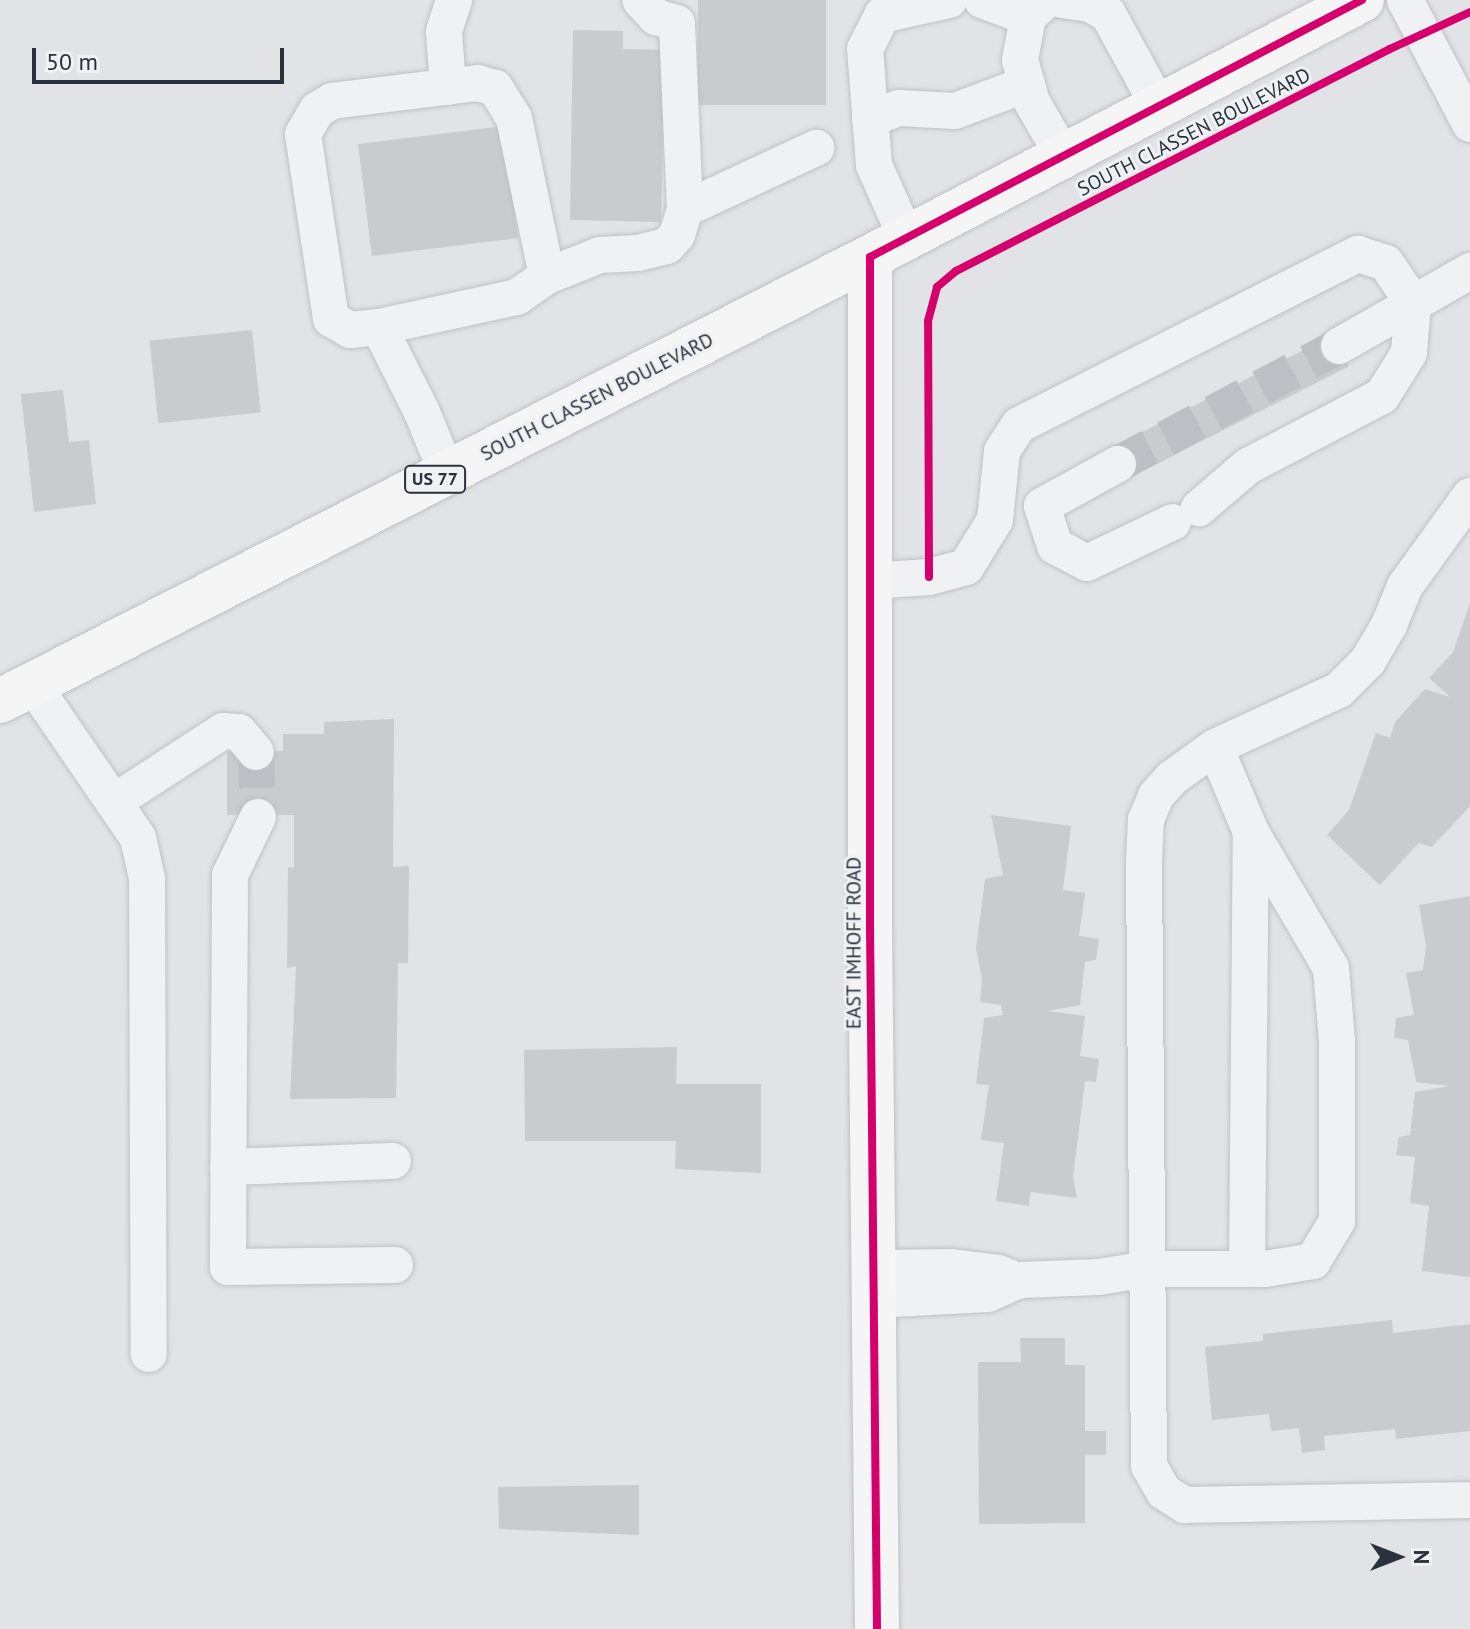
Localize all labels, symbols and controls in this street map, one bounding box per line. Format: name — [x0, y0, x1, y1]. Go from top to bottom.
scale bar — [36, 32, 288, 82]
text: 50 m — [46, 46, 98, 77]
street label: SOUTH CLASSEN BOULEVARD — [1074, 63, 1314, 201]
street label: SOUTH CLASSEN BOULEVARD — [477, 328, 717, 466]
road number: US 77 — [403, 465, 467, 493]
street label: EAST IMHOFF ROAD — [842, 856, 866, 1030]
north arrow — [1358, 1517, 1438, 1597]
text: N — [1408, 1550, 1436, 1564]

